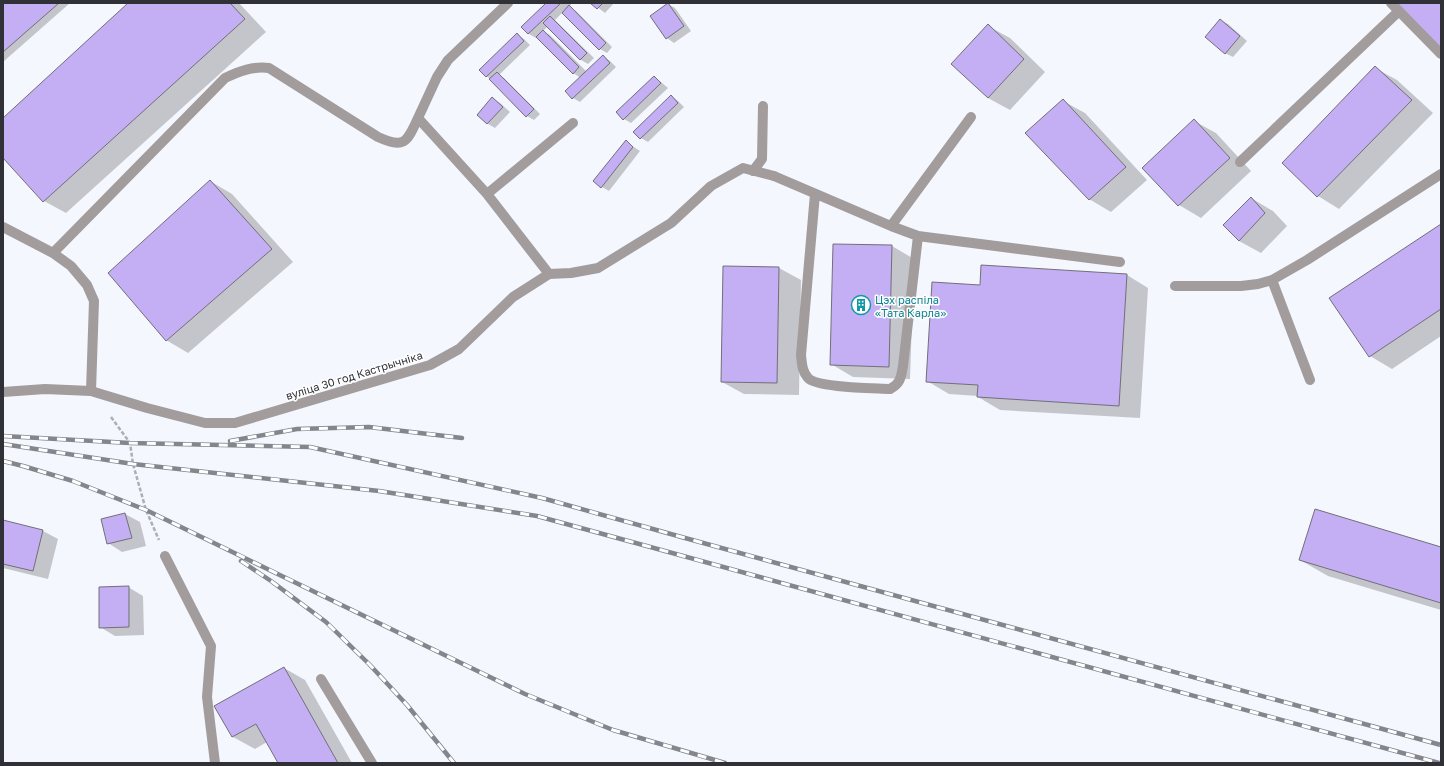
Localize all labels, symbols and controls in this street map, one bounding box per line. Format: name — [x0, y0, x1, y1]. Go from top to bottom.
place label: Цэх распіла «Тата Карла» — [875, 293, 946, 319]
building icon: Цэх распіла «Тата Карла» — [850, 294, 872, 316]
street label: вуліца 30 год Кастрычніка — [284, 348, 424, 402]

